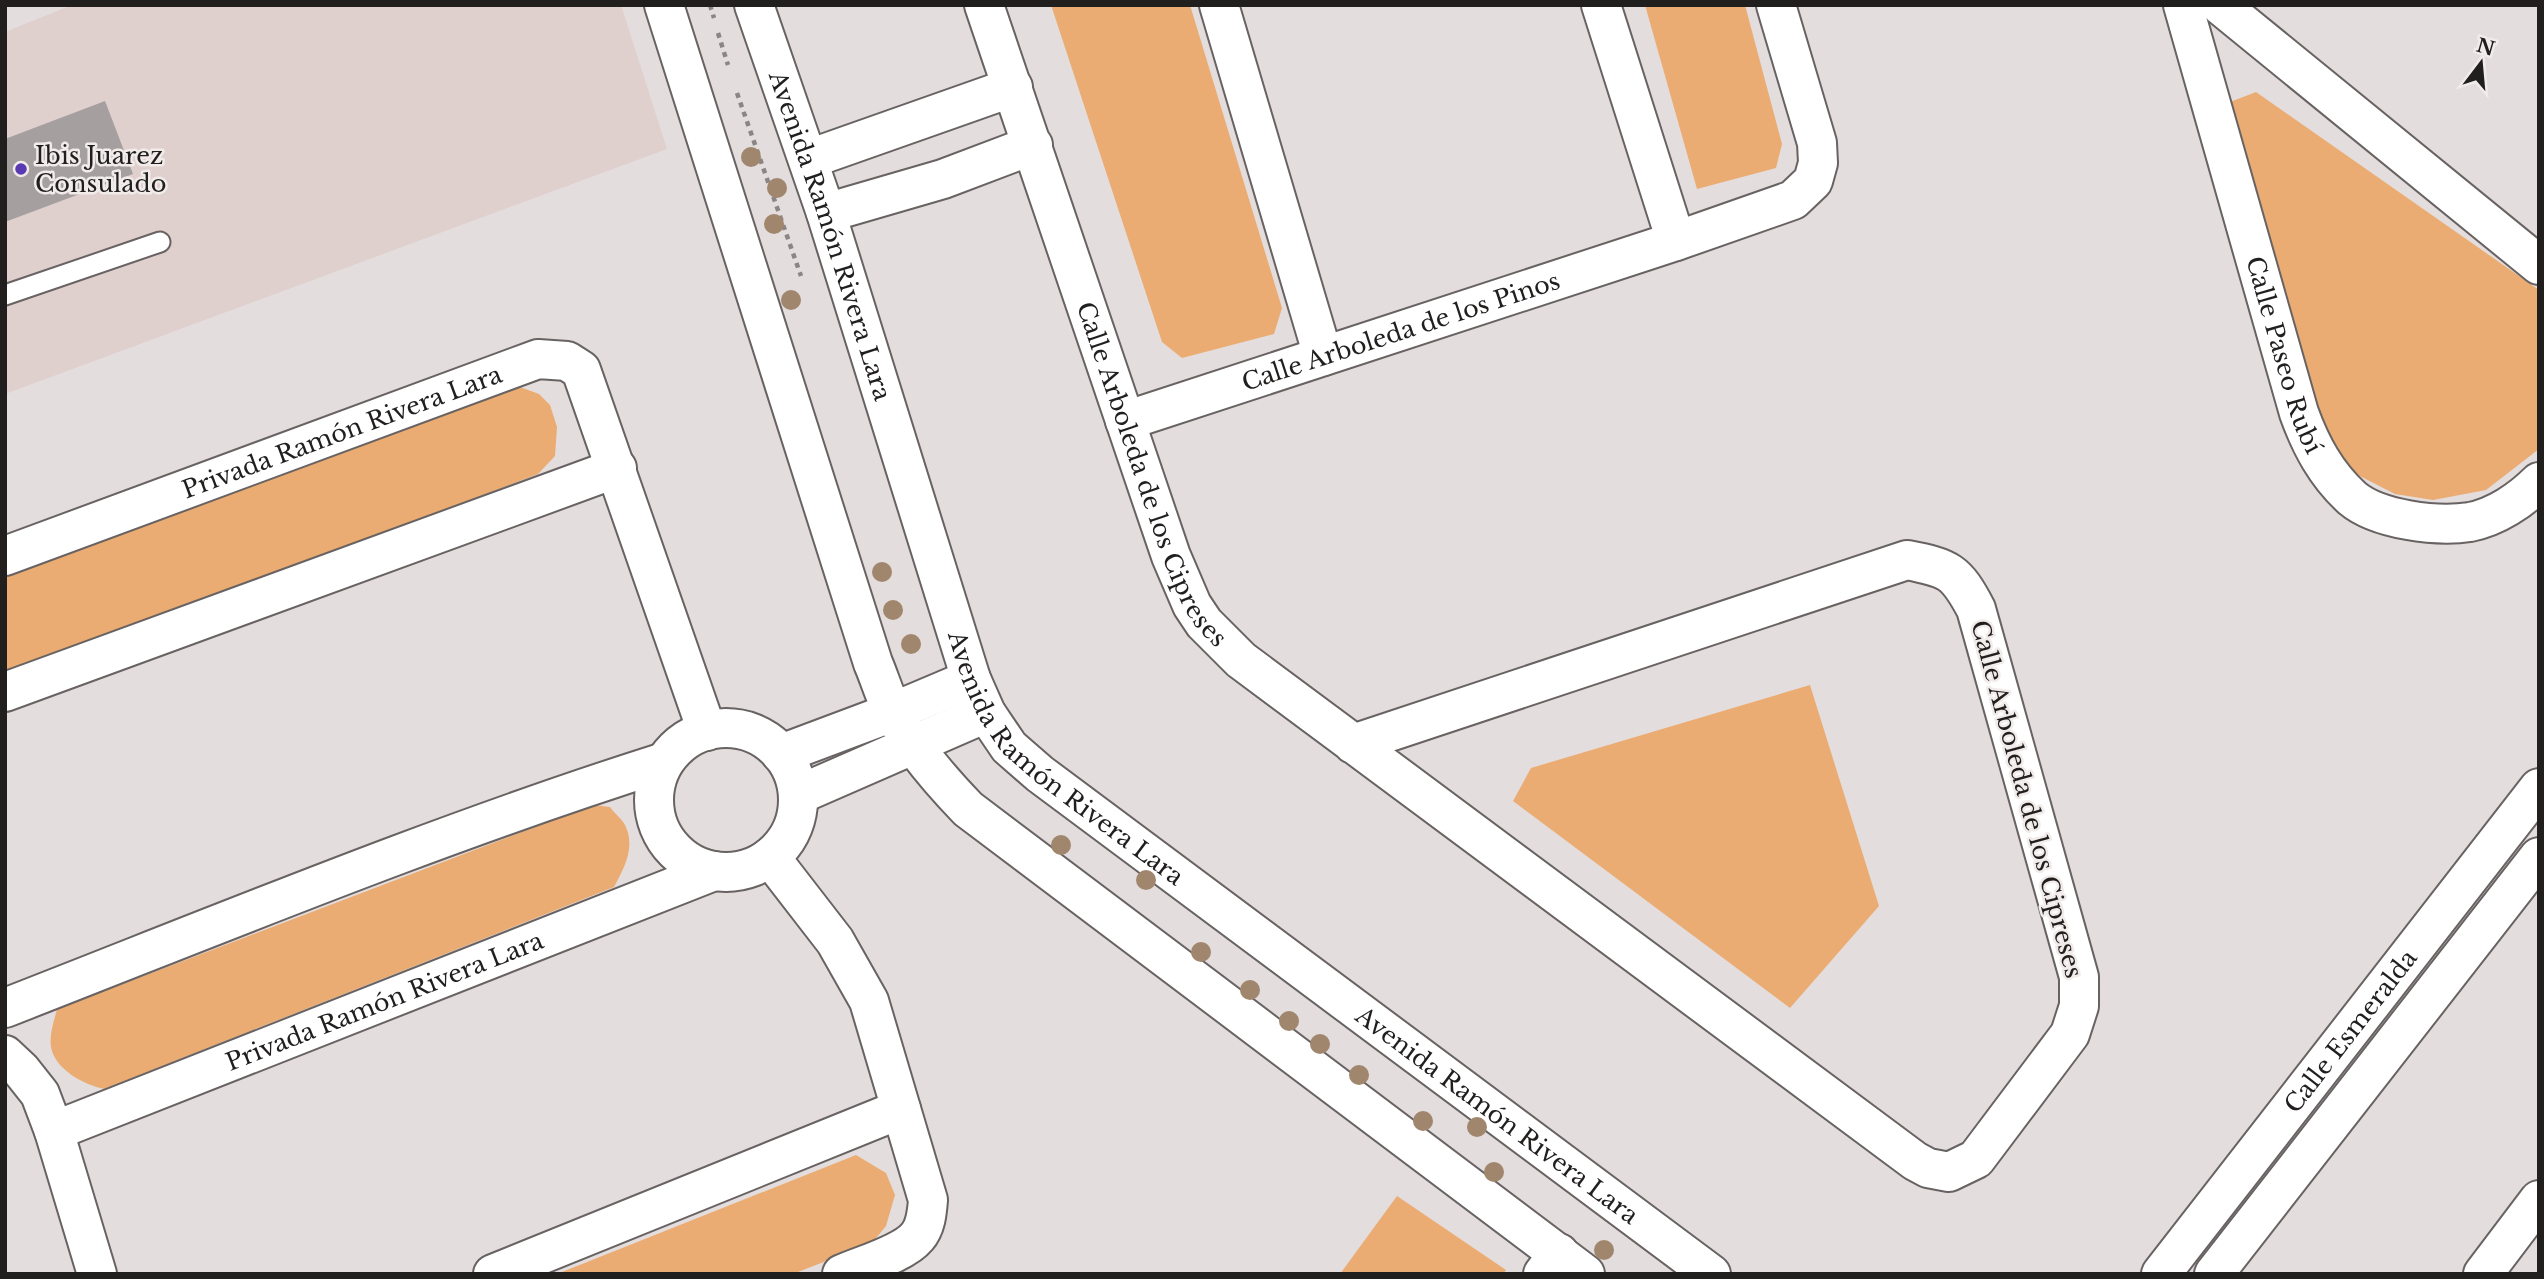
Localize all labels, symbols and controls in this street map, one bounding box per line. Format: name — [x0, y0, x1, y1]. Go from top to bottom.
north arrow — [2446, 28, 2516, 98]
text: N — [2474, 34, 2497, 61]
street label: Avenida Ramón Rivera Lara — [763, 66, 898, 404]
place label: Ibis Juarez Consulado — [35, 141, 166, 198]
marker: Ibis Juarez Consulado — [13, 161, 29, 177]
street label: Calle Paseo Rubí — [2241, 253, 2329, 459]
street label: Calle Arboleda de los Pinos — [1238, 265, 1563, 396]
street label: Calle Arboleda de los Cipreses — [1071, 298, 1233, 652]
street label: Privada Ramón Rivera Lara — [178, 359, 506, 504]
street label: Calle Arboleda de los Cipreses — [1965, 617, 2089, 981]
street label: Avenida Ramón Rivera Lara — [942, 626, 1190, 891]
street label: Privada Ramón Rivera Lara — [221, 925, 548, 1076]
street label: Calle Esmeralda — [2278, 943, 2423, 1118]
street label: Avenida Ramón Rivera Lara — [1350, 1000, 1645, 1230]

